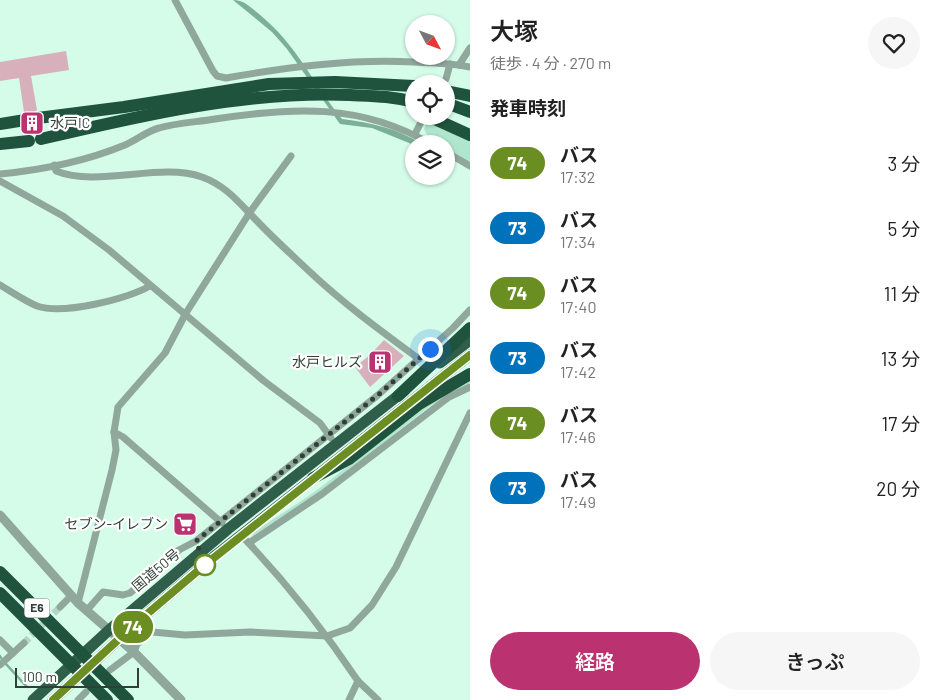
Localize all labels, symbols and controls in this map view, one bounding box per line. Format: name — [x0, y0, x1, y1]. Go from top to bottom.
north arrow — [405, 15, 455, 65]
map controls — [405, 15, 455, 185]
text: 大塚 — [490, 16, 538, 45]
button: heart — [868, 17, 920, 69]
text: 徒歩 · 4 分 · 270 m — [490, 53, 611, 72]
button: locate — [405, 75, 455, 125]
text: 発車時刻 — [490, 96, 566, 119]
building icon: 水戸IC — [19, 110, 45, 136]
place label: 水戸IC — [50, 114, 90, 131]
button: layers — [405, 135, 455, 185]
text: バス — [560, 143, 598, 166]
text: 74 — [508, 152, 527, 174]
text: 3 分 — [887, 152, 920, 175]
text: 17:32 — [560, 167, 595, 186]
text: バス — [560, 208, 598, 231]
text: 73 — [508, 217, 527, 239]
text: 5 分 — [887, 217, 920, 240]
text: 17:34 — [560, 232, 596, 251]
text: バス — [560, 273, 598, 296]
text: 74 — [508, 282, 527, 304]
text: 11 分 — [884, 282, 920, 305]
text: 17:40 — [560, 297, 596, 316]
your location — [418, 337, 443, 362]
text: バス — [560, 338, 598, 361]
text: 73 — [508, 347, 527, 369]
text: 13 分 — [881, 347, 920, 370]
building icon: 水戸ヒルズ — [367, 349, 393, 375]
place label: 水戸ヒルズ — [292, 353, 362, 370]
text: 17:42 — [560, 362, 596, 381]
text: バス — [560, 403, 598, 426]
text: 74 — [508, 412, 527, 434]
text: 17 分 — [882, 412, 920, 435]
text: 17:46 — [560, 427, 596, 446]
text: バス — [560, 468, 598, 491]
text: 73 — [508, 477, 527, 499]
text: 20 分 — [876, 477, 920, 500]
text: 17:49 — [560, 492, 596, 511]
supermarket icon: セブン-イレブン — [172, 511, 198, 537]
place label: セブン-イレブン — [64, 515, 168, 532]
street label: 国道50号 — [128, 545, 183, 594]
unlabelled marker — [194, 554, 216, 576]
road number: E6 — [24, 598, 50, 618]
line badge: 74 — [110, 611, 156, 643]
text: 74 — [123, 616, 143, 638]
button: 経路 — [490, 632, 700, 690]
button: きっぷ — [710, 632, 920, 690]
scale bar — [15, 665, 139, 688]
text: 100 m — [22, 668, 57, 685]

